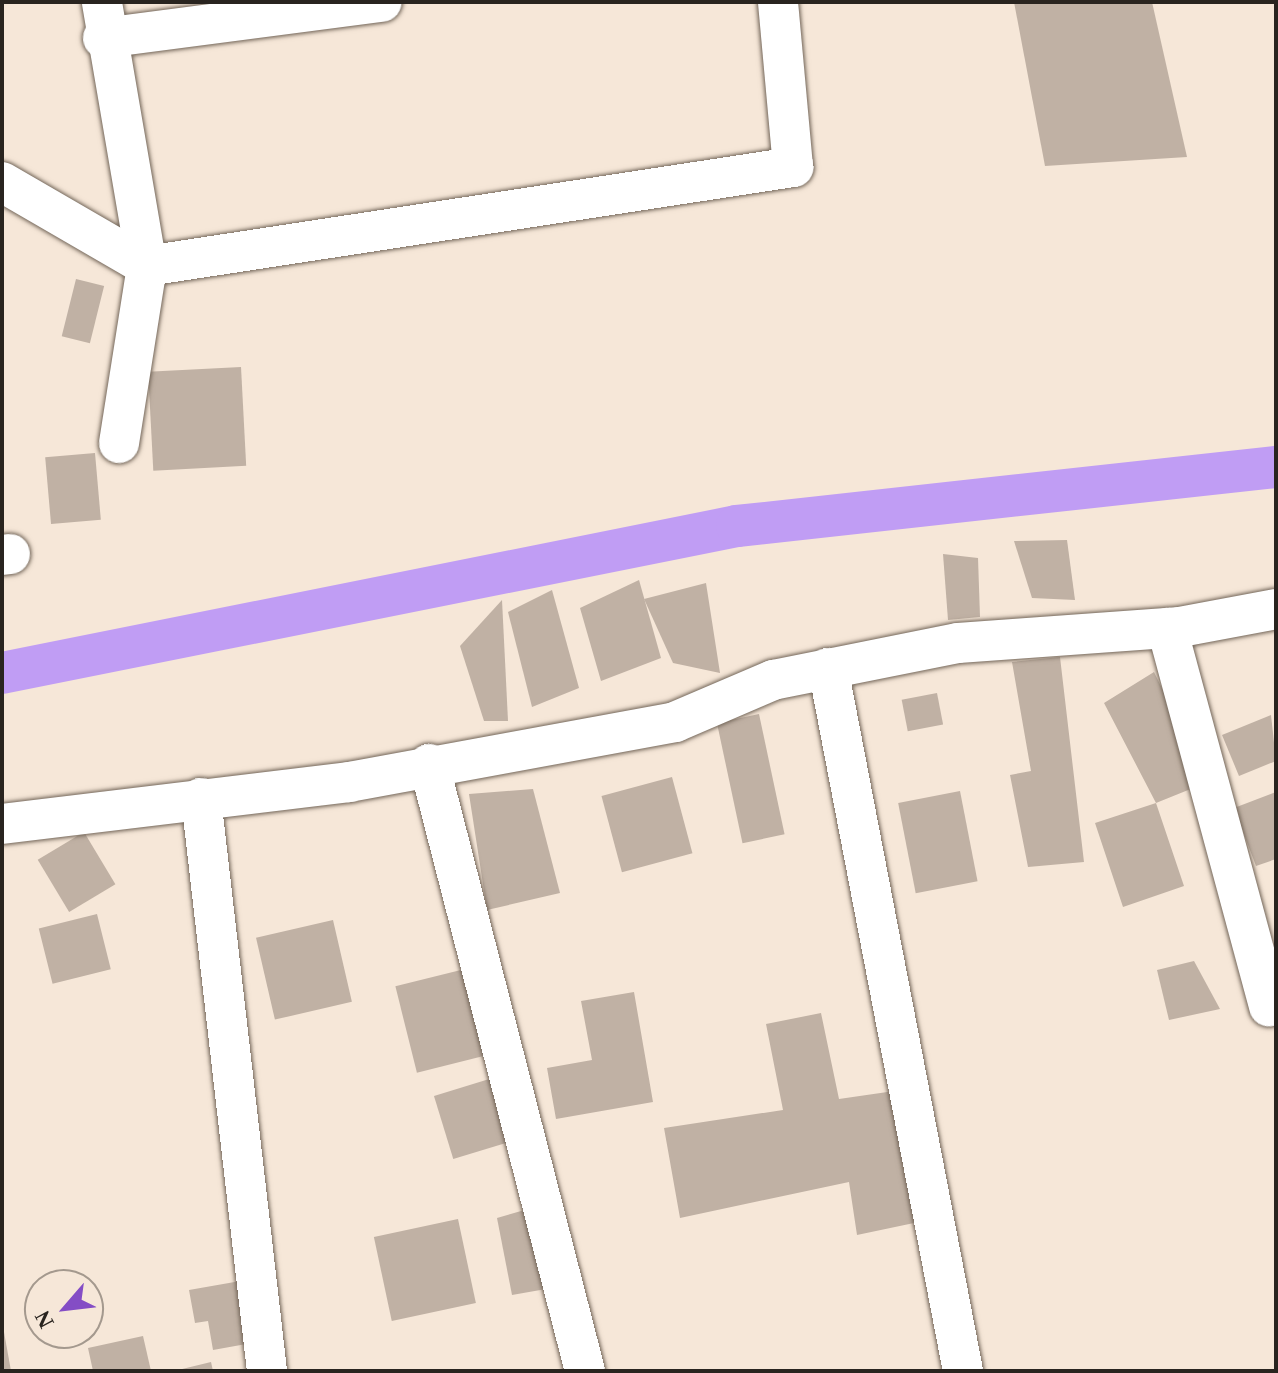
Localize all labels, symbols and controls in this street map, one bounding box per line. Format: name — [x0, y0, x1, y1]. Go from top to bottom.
north arrow — [24, 1269, 104, 1349]
text: N — [29, 1307, 59, 1332]

